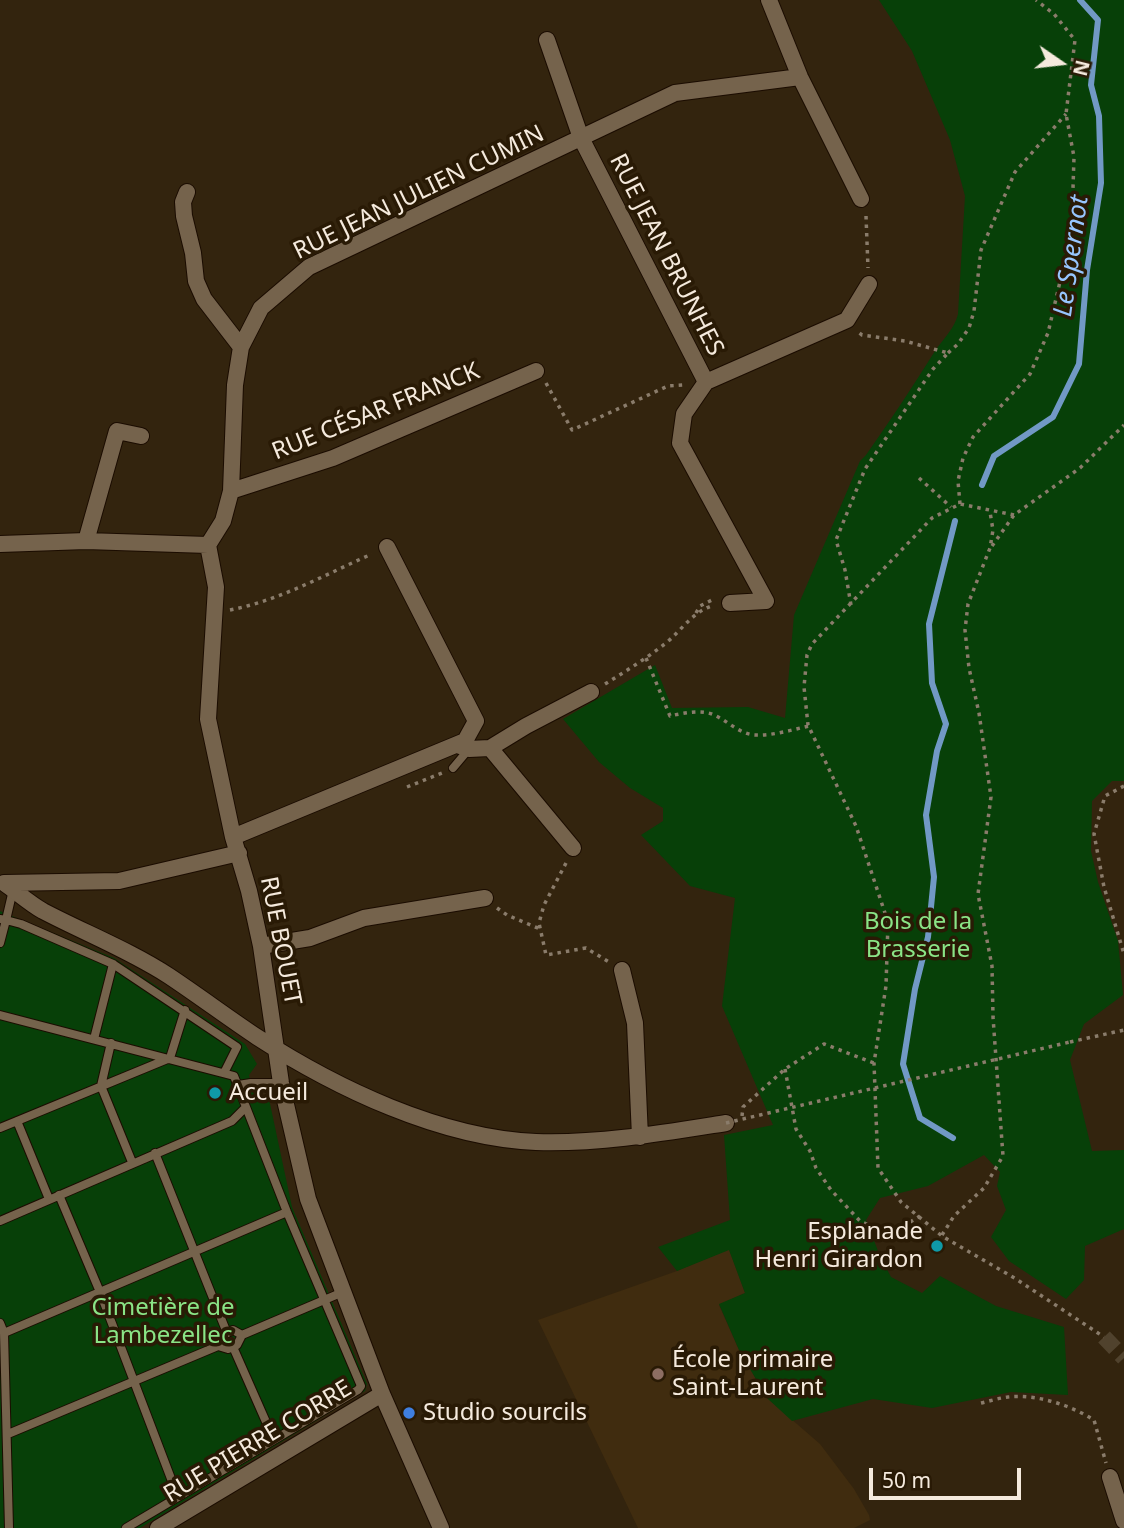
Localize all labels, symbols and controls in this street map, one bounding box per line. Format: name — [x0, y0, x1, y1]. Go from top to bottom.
north arrow — [1026, 28, 1096, 98]
text: N — [1067, 57, 1096, 79]
street label: RUE JEAN JULIEN CUMIN — [289, 120, 549, 266]
street label: RUE JEAN BRUNHES — [603, 149, 729, 361]
water label: Le Spernot — [1048, 193, 1096, 319]
street label: RUE CÉSAR FRANCK — [268, 357, 484, 467]
street label: RUE BOUET — [253, 874, 307, 1008]
park label: Bois de la Brasserie — [864, 908, 972, 964]
place label: Accueil — [229, 1079, 308, 1107]
marker: Accueil — [207, 1085, 223, 1101]
place label: Esplanade Henri Girardon — [754, 1218, 923, 1274]
marker: Esplanade Henri Girardon — [929, 1238, 945, 1254]
park label: Cimetière de Lambezellec — [91, 1294, 235, 1350]
place label: École primaire Saint-Laurent — [672, 1346, 833, 1402]
marker: École primaire Saint-Laurent — [650, 1366, 666, 1382]
street label: RUE PIERRE CORRE — [159, 1375, 357, 1509]
place label: Studio sourcils — [423, 1399, 587, 1427]
marker: Studio sourcils — [401, 1405, 417, 1421]
scale bar — [872, 1454, 1024, 1498]
text: 50 m — [882, 1466, 931, 1494]

